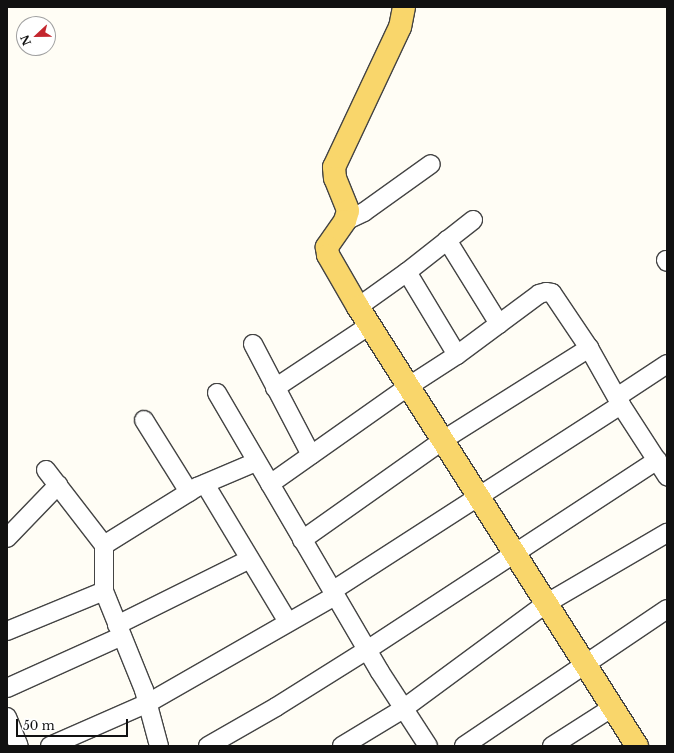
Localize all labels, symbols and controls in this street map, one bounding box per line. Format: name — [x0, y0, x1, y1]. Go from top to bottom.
north arrow — [16, 16, 56, 56]
text: N — [17, 33, 34, 48]
scale bar — [18, 711, 130, 737]
text: 50 m — [23, 718, 55, 733]

